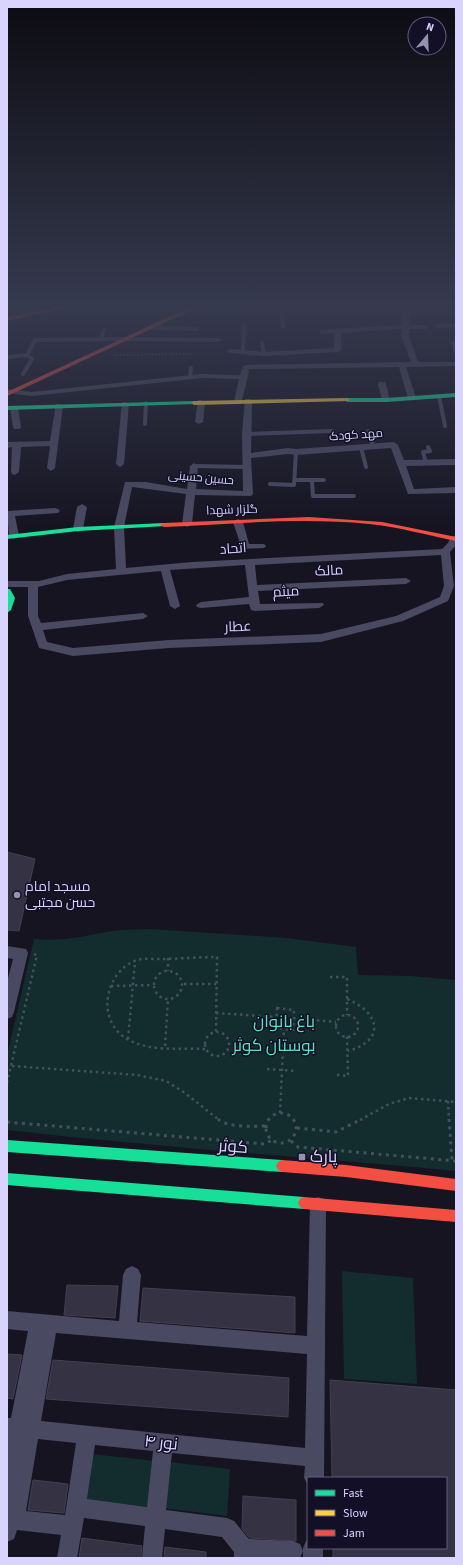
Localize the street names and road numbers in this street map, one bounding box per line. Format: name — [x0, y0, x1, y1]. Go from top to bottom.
street label: مهد کودک — [328, 425, 384, 445]
street label: حسین حسینی — [167, 467, 235, 489]
street label: گلزار شهدا — [206, 501, 258, 519]
street label: اتحاد — [219, 538, 247, 560]
street label: مالک — [314, 560, 344, 582]
street label: میثم — [272, 581, 300, 603]
street label: عطار — [223, 617, 252, 637]
street label: کوثر — [216, 1134, 249, 1160]
street label: نور ۴ — [143, 1429, 179, 1457]

